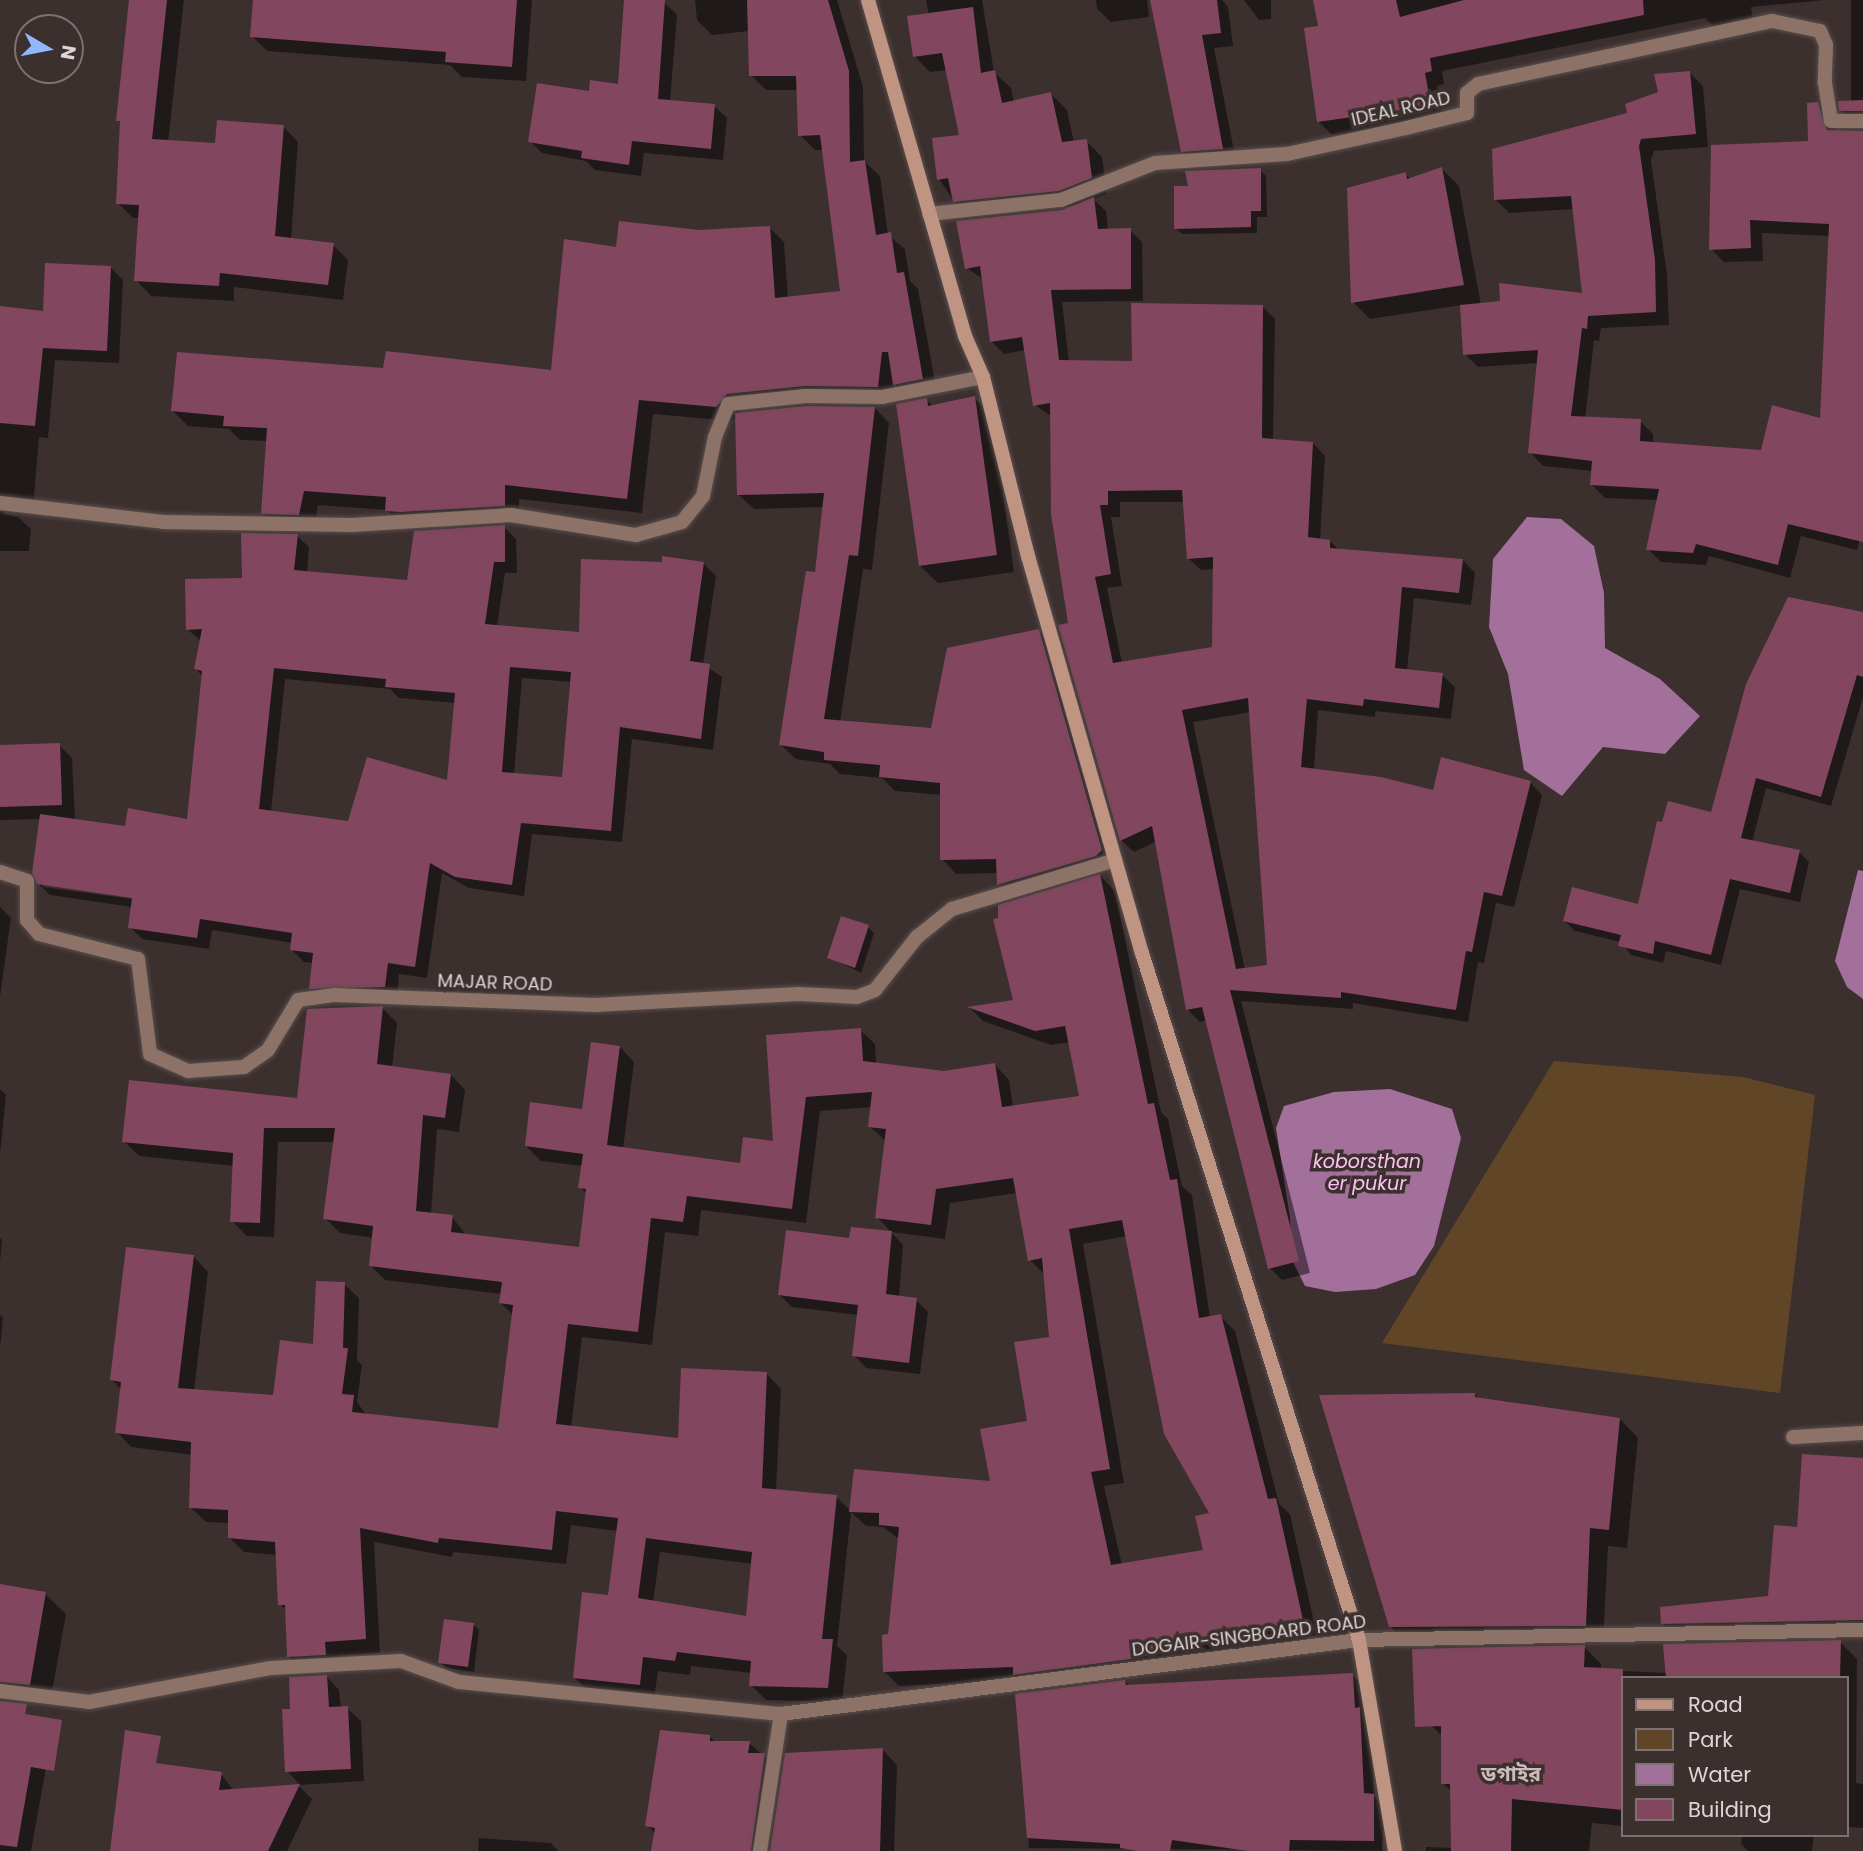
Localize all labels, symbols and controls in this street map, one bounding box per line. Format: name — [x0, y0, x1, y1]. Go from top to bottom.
north arrow — [14, 14, 84, 84]
text: N — [54, 43, 83, 62]
street label: IDEAL ROAD — [1349, 87, 1453, 131]
street label: MAJAR ROAD — [437, 970, 553, 996]
water label: koborsthan er pukur — [1313, 1151, 1421, 1195]
street label: DOGAIR-SINGBOARD ROAD — [1131, 1611, 1367, 1661]
legend — [1622, 1676, 1849, 1837]
text: Road — [1688, 1690, 1743, 1719]
text: Park — [1688, 1725, 1733, 1754]
text: Water — [1688, 1760, 1751, 1789]
district label: ডগাইর — [1481, 1761, 1541, 1787]
text: Building — [1688, 1795, 1772, 1824]

